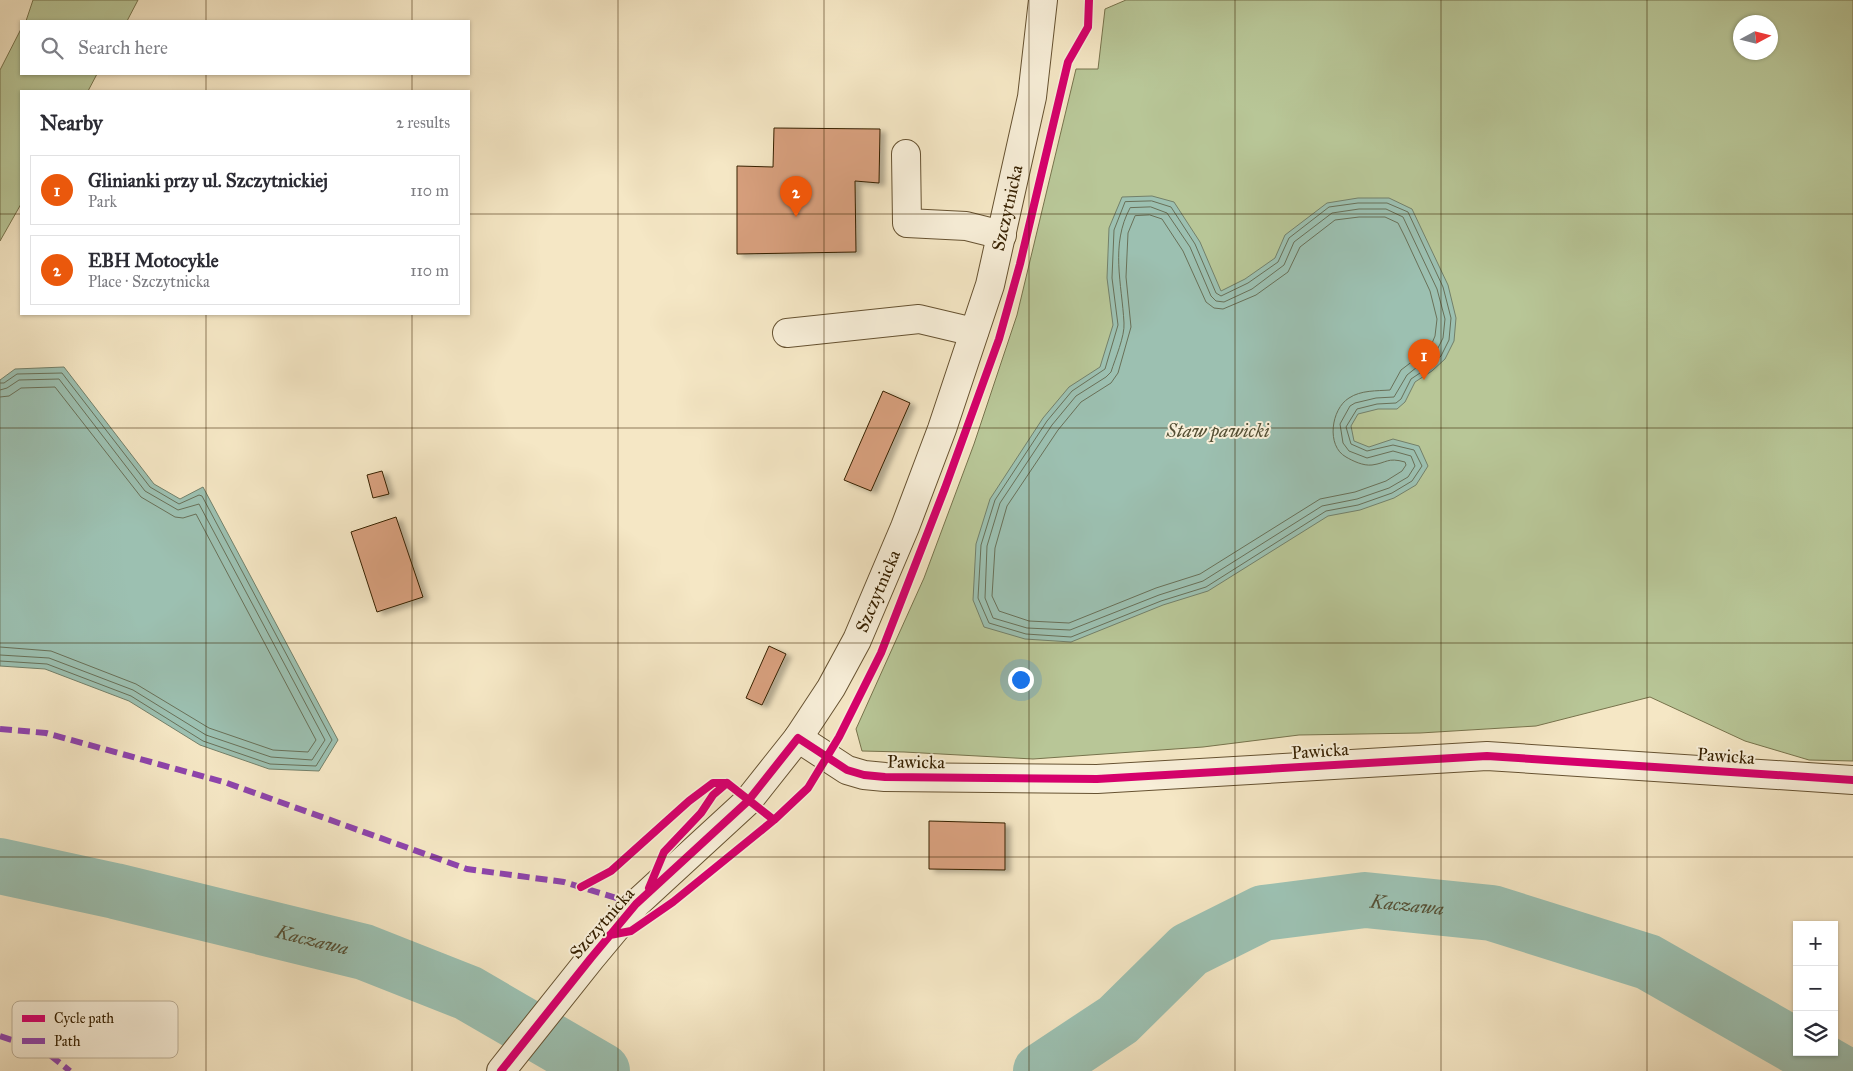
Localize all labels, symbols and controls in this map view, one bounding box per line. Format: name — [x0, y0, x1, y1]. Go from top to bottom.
north arrow — [1733, 15, 1778, 60]
search box — [20, 20, 470, 75]
icon: search — [38, 34, 66, 62]
text: Search here — [78, 36, 168, 59]
text: Nearby — [40, 110, 103, 136]
text: 2 results — [396, 113, 450, 132]
street label: Szczytnicka — [987, 163, 1028, 253]
text: Glinianki przy ul. Szczytnickiej — [88, 169, 328, 192]
pin: 2 — [780, 176, 812, 217]
text: 1 — [54, 181, 60, 200]
text: 110 m — [410, 181, 449, 200]
text: Park — [88, 192, 117, 211]
text: EBH Motocykle — [88, 249, 219, 272]
text: 2 — [53, 261, 61, 280]
text: 110 m — [410, 261, 449, 280]
text: Place · Szczytnicka — [88, 272, 210, 291]
pin: 1 — [1408, 339, 1440, 380]
water label: Staw pawicki — [1166, 419, 1270, 443]
street label: Szczytnicka — [851, 546, 905, 636]
your location — [1008, 667, 1034, 693]
street label: Pawicka — [1290, 738, 1350, 764]
street label: Pawicka — [1696, 743, 1756, 769]
street label: Pawicka — [887, 750, 945, 774]
street label: Szczytnicka — [565, 882, 639, 963]
water label: Kaczawa — [1368, 889, 1445, 920]
water label: Kaczawa — [273, 919, 351, 959]
map controls — [1793, 921, 1838, 1056]
button: + — [1793, 921, 1838, 966]
button: − — [1793, 966, 1838, 1011]
legend — [12, 1001, 178, 1058]
text: Cycle path — [54, 1010, 114, 1027]
button: layers — [1793, 1011, 1838, 1056]
text: Path — [54, 1033, 81, 1050]

